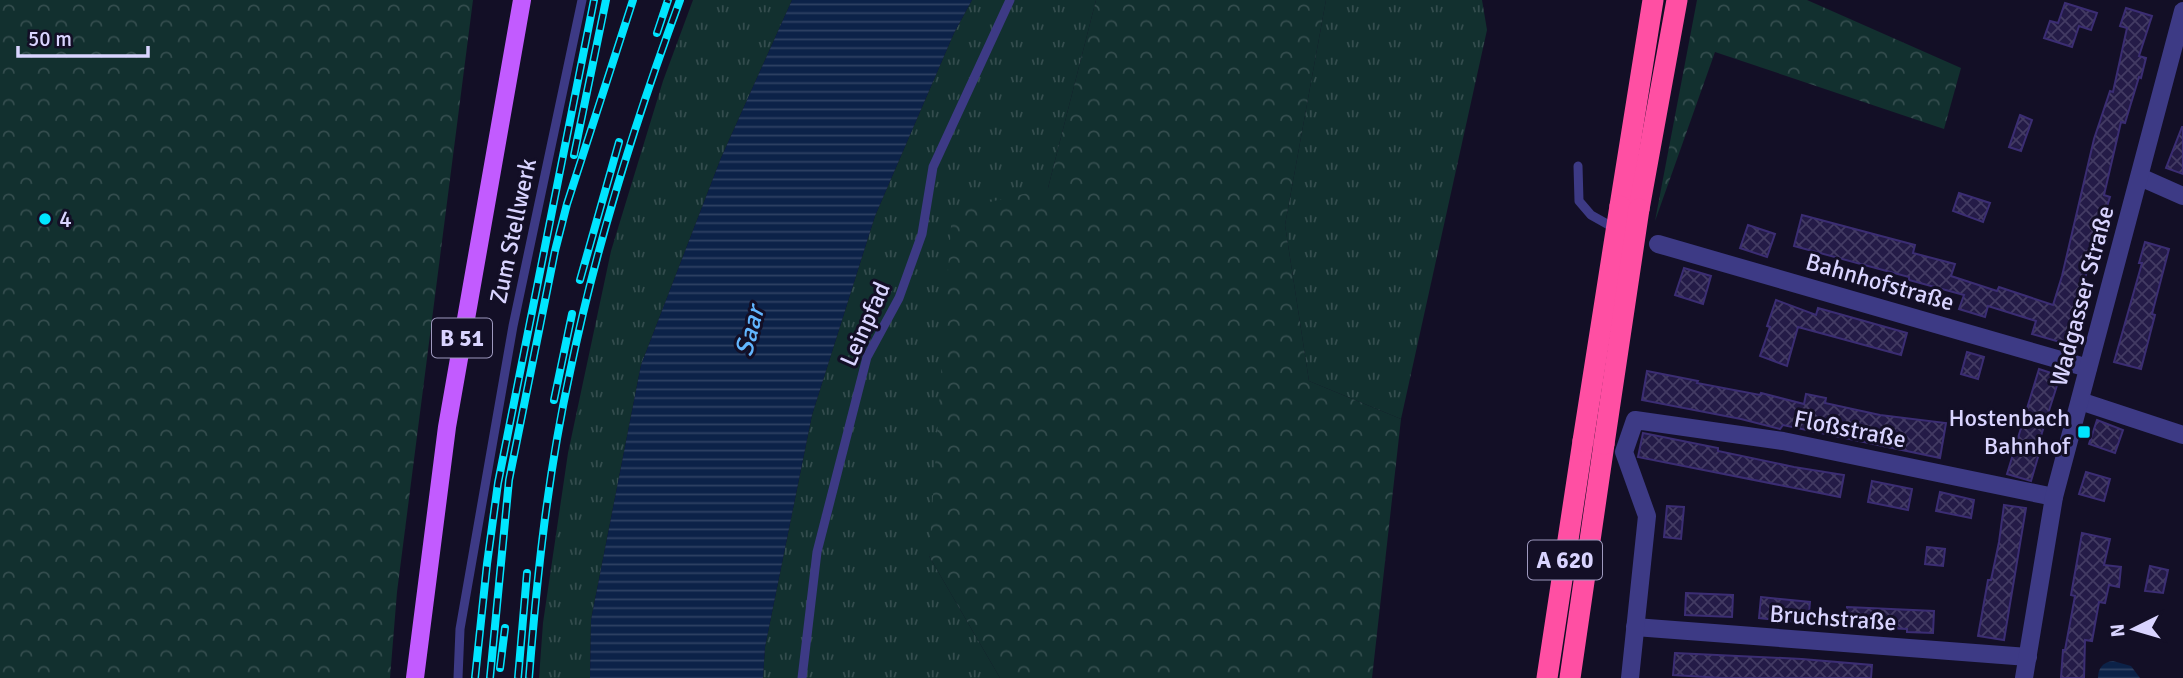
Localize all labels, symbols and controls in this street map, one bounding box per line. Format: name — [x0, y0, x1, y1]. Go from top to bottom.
scale bar — [18, 14, 147, 58]
text: 50 m — [28, 26, 72, 52]
street label: Zum Stellwerk — [483, 156, 543, 306]
street label: Wadgasser Straße — [2043, 202, 2121, 390]
place label: 4 — [59, 204, 72, 234]
marker: 4 — [37, 211, 53, 227]
street label: Bahnhofstraße — [1802, 246, 1958, 318]
street label: Leinpfad — [833, 277, 897, 371]
water label: Saar — [728, 299, 773, 360]
road number: B 51 — [432, 318, 492, 358]
street label: Floßstraße — [1791, 403, 1909, 455]
place label: Hostenbach Bahnhof — [1948, 403, 2071, 461]
marker: Hostenbach Bahnhof — [2076, 424, 2092, 440]
road number: A 620 — [1528, 540, 1602, 580]
north arrow — [2099, 594, 2169, 664]
street label: Bruchstraße — [1768, 599, 1898, 637]
text: N — [2106, 623, 2131, 638]

